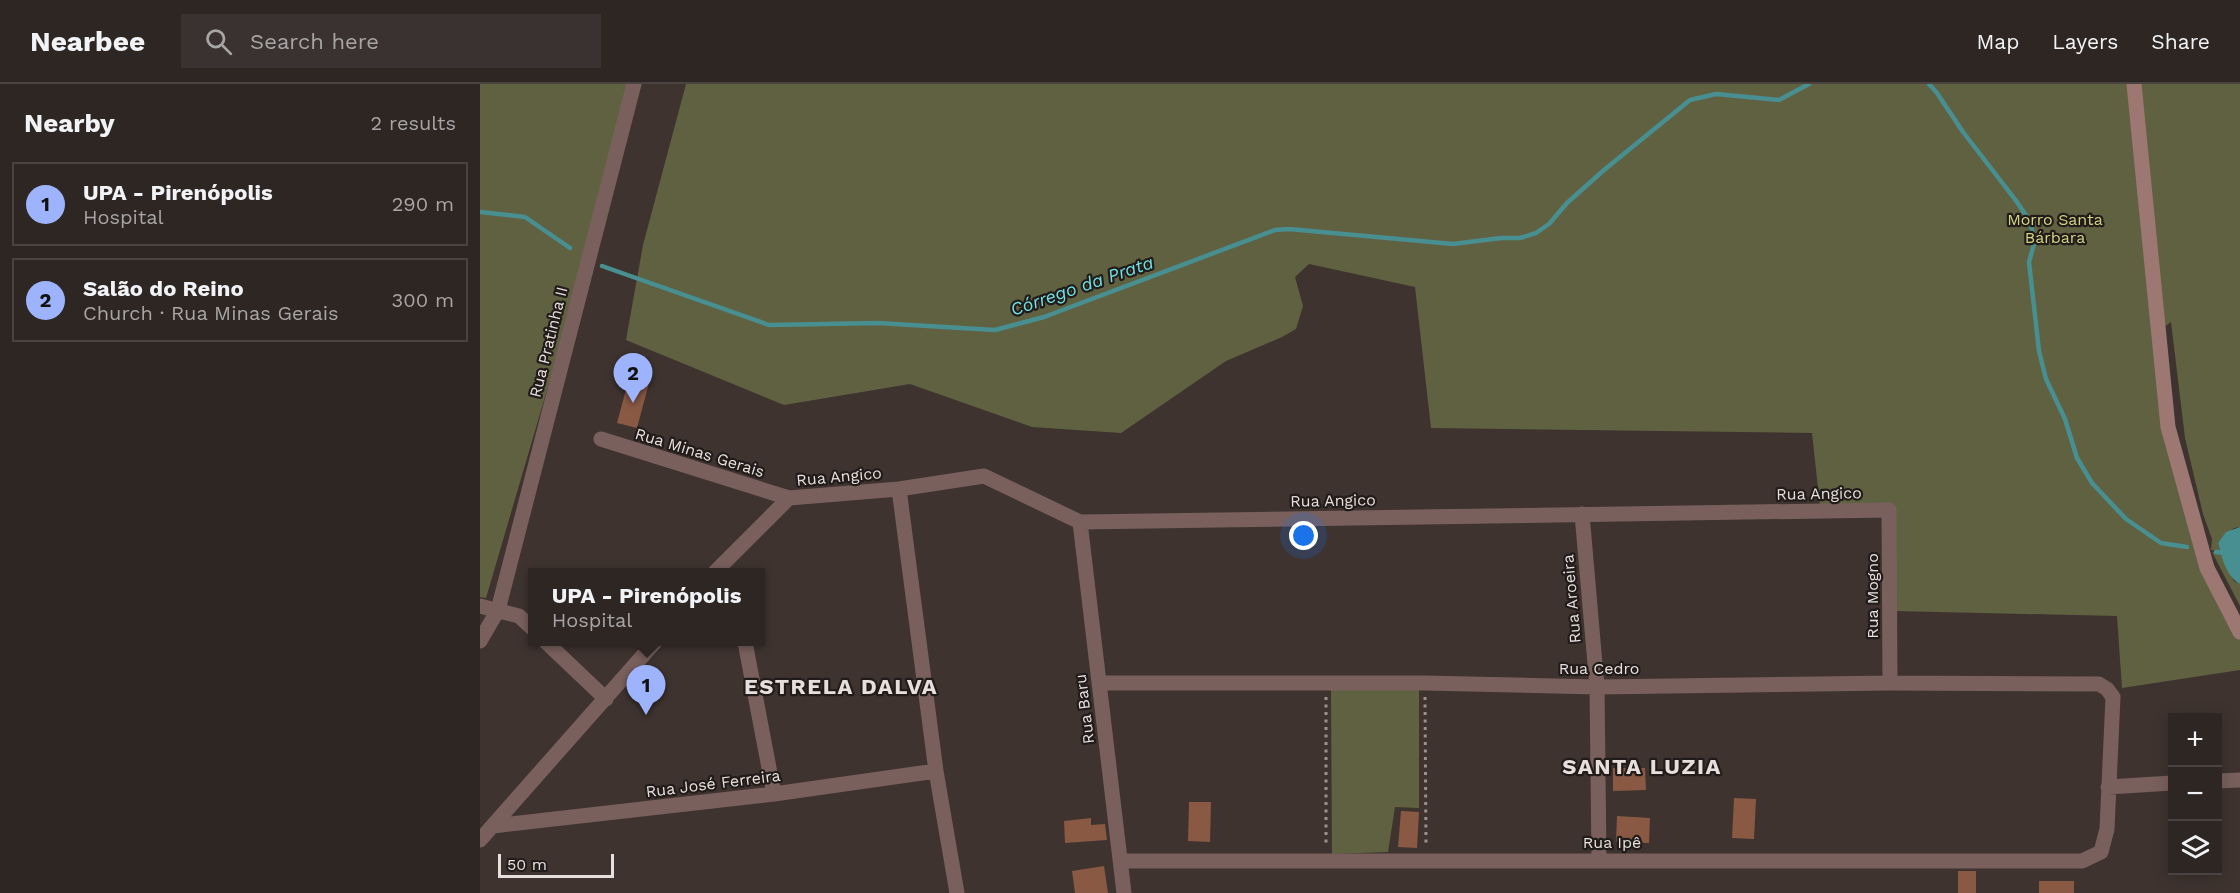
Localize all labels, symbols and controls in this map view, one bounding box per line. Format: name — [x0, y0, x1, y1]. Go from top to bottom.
search box — [181, 14, 601, 68]
text: Nearbee — [30, 25, 145, 58]
icon: search — [202, 25, 235, 58]
text: Search here — [250, 29, 379, 54]
text: Map — [1976, 29, 2019, 54]
text: Layers — [2052, 29, 2118, 54]
text: Share — [2151, 29, 2210, 54]
text: Nearby — [24, 108, 115, 138]
text: 2 results — [371, 111, 456, 135]
text: UPA - Pirenópolis — [83, 180, 273, 205]
text: 1 — [41, 192, 50, 216]
text: 290 m — [392, 192, 454, 216]
text: Hospital — [83, 205, 164, 229]
park label: Morro Santa Bárbara — [2007, 210, 2103, 247]
water label: Córrego da Prata — [1008, 251, 1156, 320]
text: Salão do Reino — [83, 276, 244, 301]
street label: Rua Pratinha II — [526, 285, 571, 400]
text: 2 — [40, 288, 51, 312]
text: 300 m — [392, 288, 454, 312]
text: Church · Rua Minas Gerais — [83, 301, 339, 325]
pin: 2 — [614, 354, 652, 403]
street label: Rua Minas Gerais — [633, 424, 767, 481]
street label: Rua Angico — [796, 463, 883, 490]
street label: Rua Angico — [1776, 483, 1862, 504]
street label: Rua Angico — [1290, 490, 1376, 511]
your location — [1289, 521, 1318, 550]
street label: Rua Mogno — [1863, 553, 1882, 639]
street label: Rua Aroeira — [1558, 554, 1585, 644]
popup — [528, 568, 765, 646]
text: UPA - Pirenópolis — [552, 583, 741, 608]
text: Hospital — [552, 608, 632, 632]
street label: Rua Cedro — [1559, 659, 1639, 678]
pin: 1 — [626, 666, 666, 715]
street label: Rua Baru — [1071, 673, 1098, 745]
district label: ESTRELA DALVA — [744, 674, 938, 699]
map controls — [2168, 713, 2222, 875]
button: + — [2168, 713, 2222, 767]
district label: SANTA LUZIA — [1562, 754, 1722, 779]
street label: Rua José Ferreira — [645, 766, 781, 801]
button: − — [2168, 767, 2222, 821]
button: layers — [2168, 821, 2222, 875]
street label: Rua Ipê — [1583, 833, 1641, 852]
scale bar — [498, 851, 614, 878]
text: 50 m — [507, 855, 547, 874]

